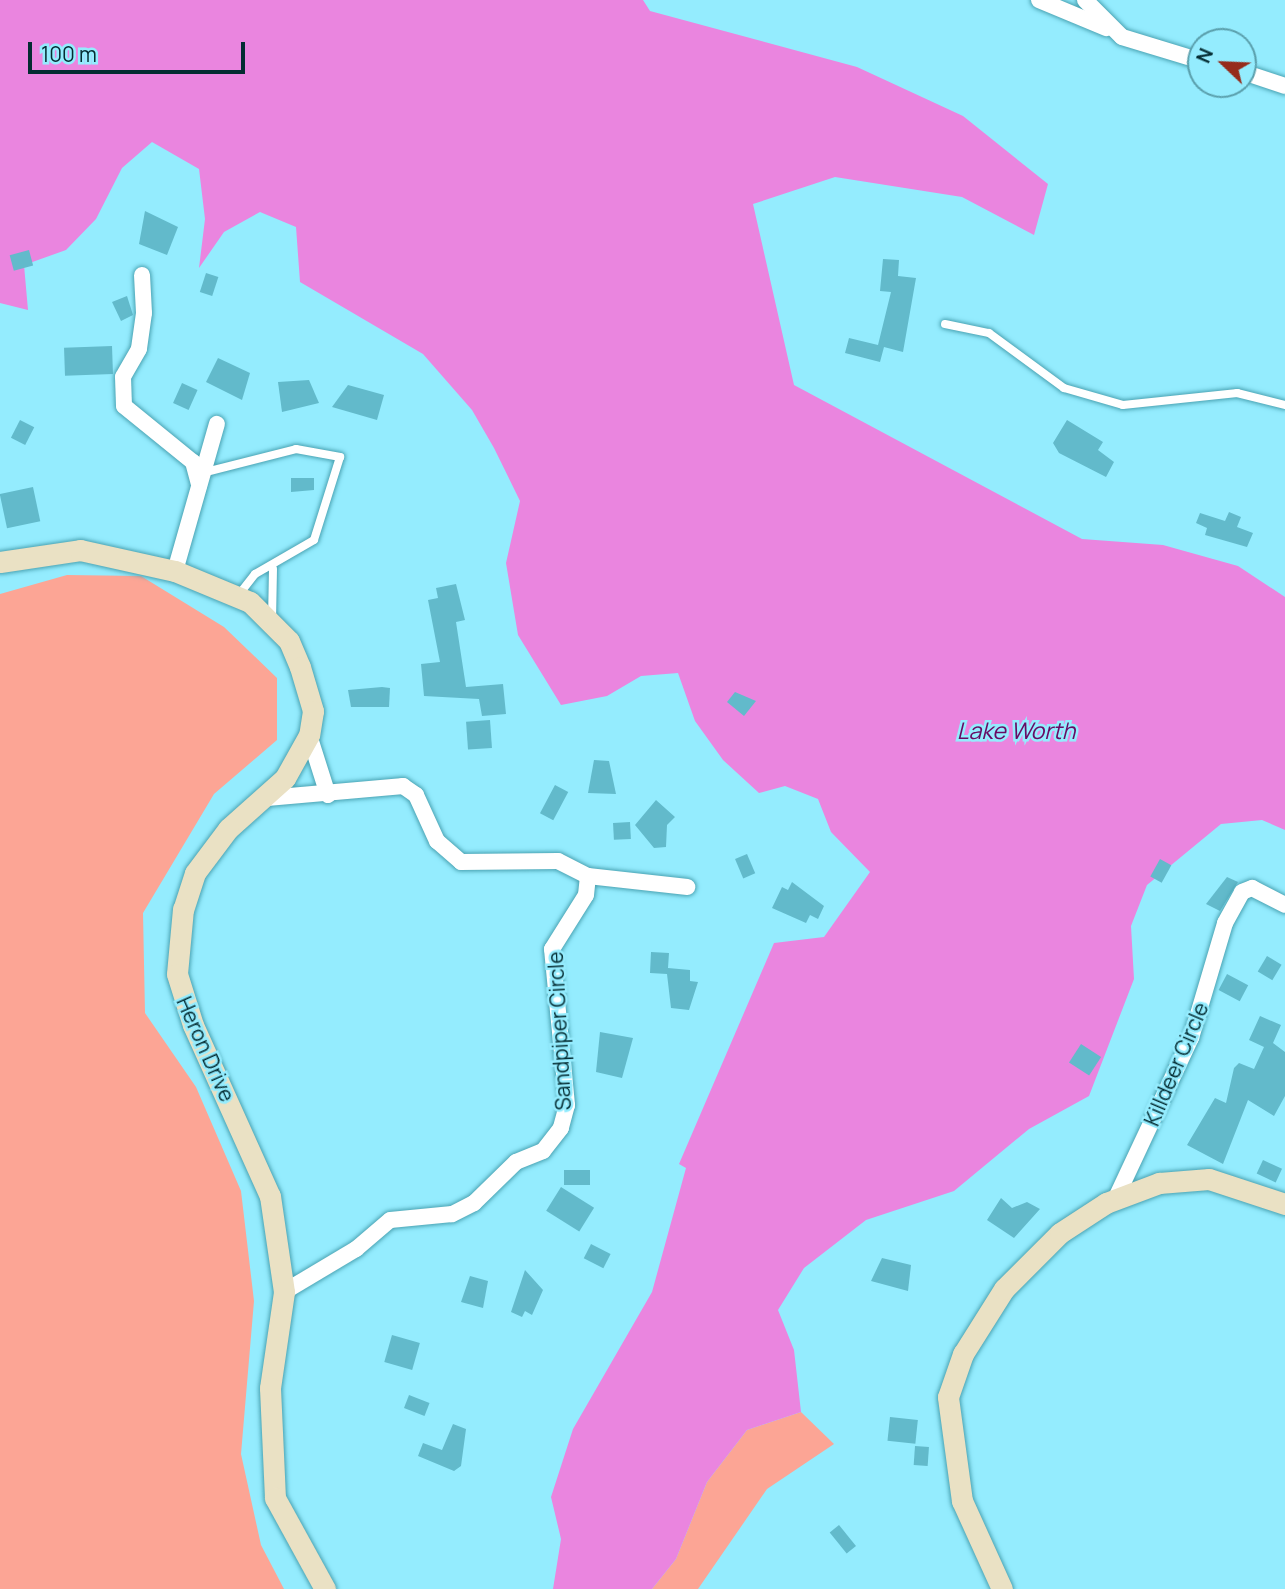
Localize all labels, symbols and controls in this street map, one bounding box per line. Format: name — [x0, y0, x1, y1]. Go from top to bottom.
scale bar — [32, 28, 248, 72]
north arrow — [1187, 28, 1257, 98]
text: 100 m — [41, 40, 97, 68]
text: N — [1190, 44, 1219, 67]
water label: Lake Worth — [957, 716, 1075, 744]
street label: Sandpiper Circle — [542, 951, 576, 1111]
street label: Heron Drive — [172, 993, 240, 1105]
street label: Killdeer Circle — [1139, 998, 1213, 1130]

